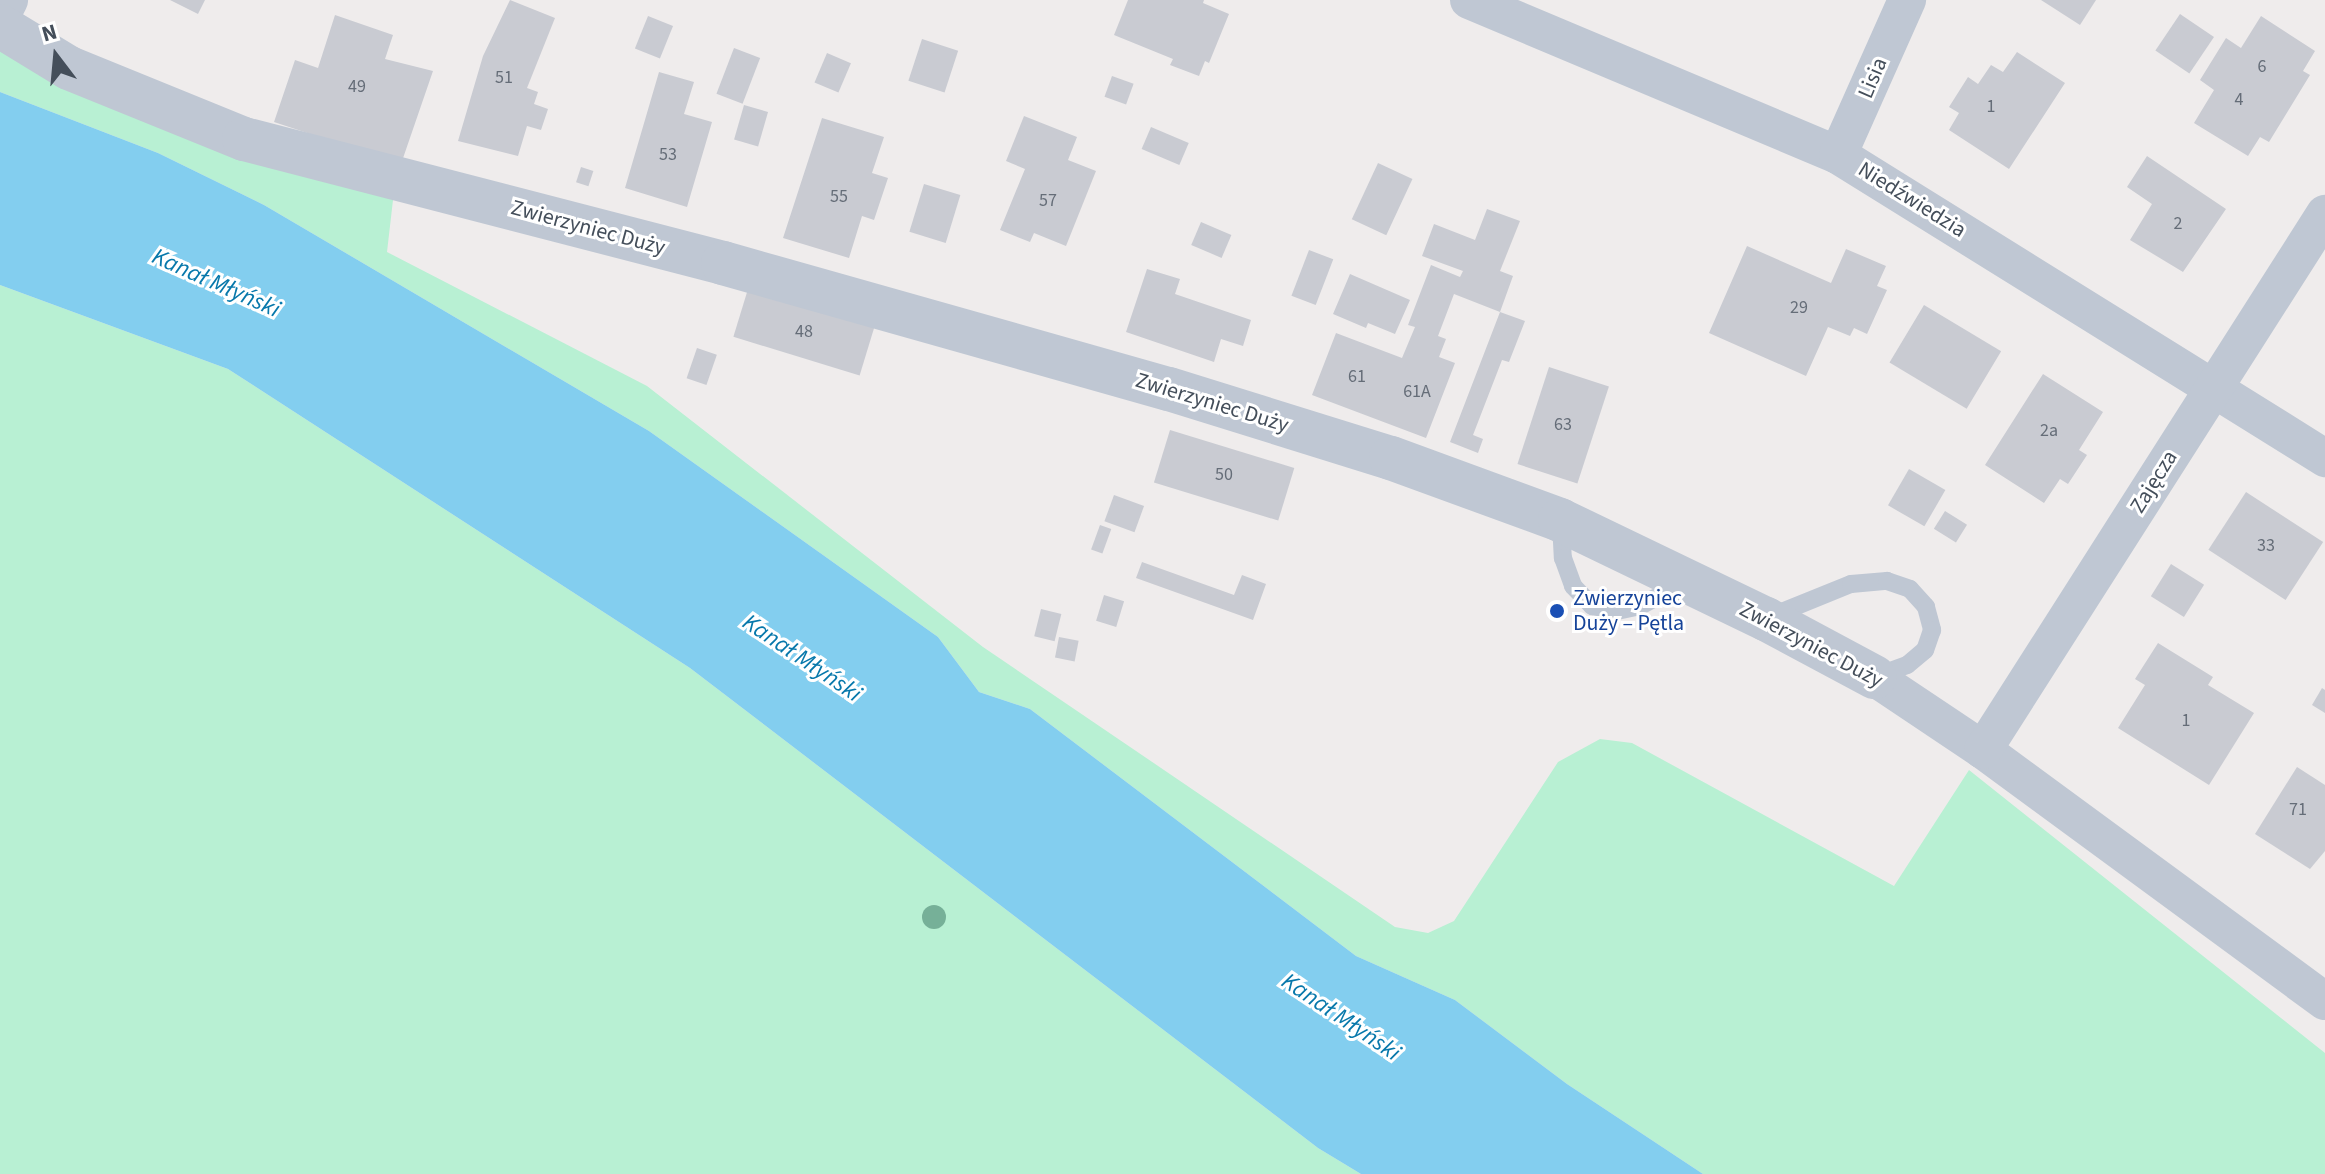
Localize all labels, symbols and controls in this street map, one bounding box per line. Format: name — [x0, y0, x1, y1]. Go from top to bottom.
north arrow — [16, 16, 96, 96]
text: N — [38, 16, 61, 50]
street label: Lisia — [1853, 54, 1893, 102]
house number: 6 — [2258, 56, 2266, 78]
house number: 51 — [495, 67, 513, 89]
house number: 49 — [348, 76, 366, 98]
house number: 4 — [2235, 89, 2243, 111]
house number: 1 — [1987, 96, 1995, 118]
house number: 53 — [659, 144, 677, 166]
street label: Niedźwiedzia — [1853, 156, 1971, 244]
house number: 55 — [830, 186, 848, 208]
house number: 57 — [1039, 190, 1057, 212]
street label: Zwierzyniec Duży — [508, 195, 668, 261]
house number: 2 — [2174, 213, 2182, 235]
water label: Kanał Młyński — [148, 242, 284, 324]
house number: 29 — [1790, 297, 1808, 319]
house number: 48 — [795, 321, 813, 343]
house number: 61 — [1348, 366, 1366, 388]
street label: Zwierzyniec Duży — [1132, 367, 1292, 439]
house number: 61A — [1403, 381, 1431, 403]
house number: 63 — [1554, 414, 1572, 436]
house number: 2a — [2040, 420, 2058, 442]
street label: Zajęcza — [2125, 446, 2183, 518]
house number: 50 — [1215, 464, 1233, 486]
house number: 33 — [2257, 535, 2275, 557]
place label: Zwierzyniec Duży – Pętla — [1573, 585, 1684, 636]
street label: Zwierzyniec Duży — [1735, 596, 1887, 694]
marker: Zwierzyniec Duży – Pętla — [1548, 602, 1566, 620]
water label: Kanał Młyński — [737, 608, 867, 708]
house number: 1 — [2182, 710, 2190, 732]
house number: 71 — [2289, 799, 2307, 821]
water label: Kanał Młyński — [1276, 967, 1406, 1067]

